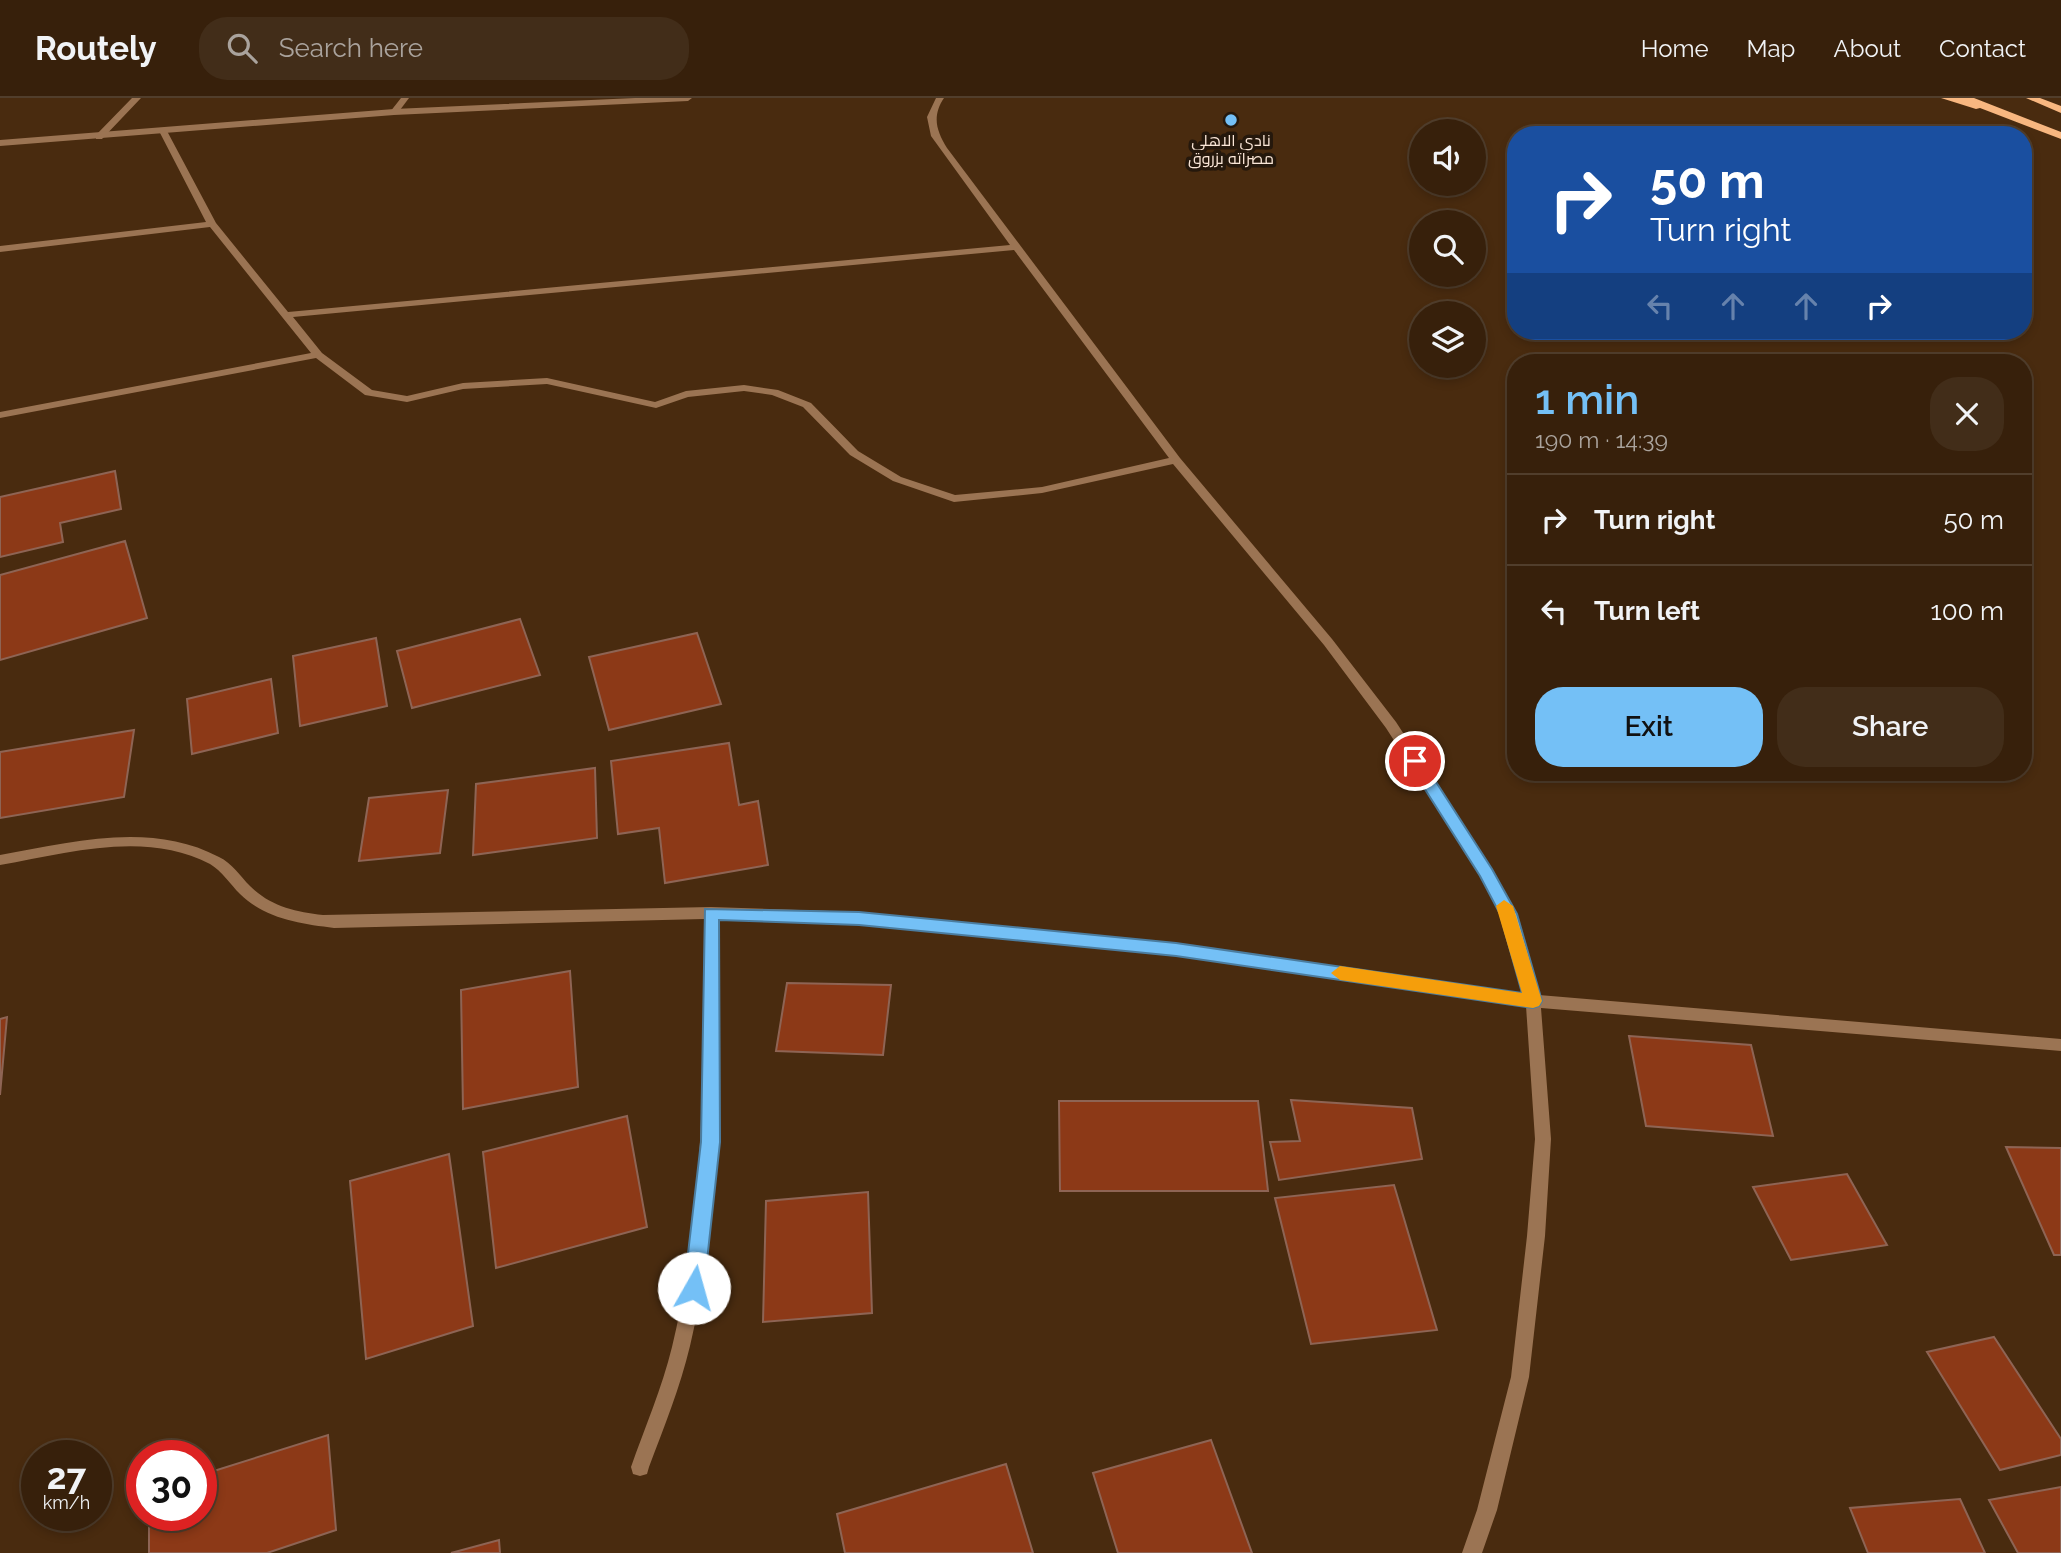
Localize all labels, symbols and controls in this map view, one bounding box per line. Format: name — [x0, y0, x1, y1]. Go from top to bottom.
search box — [199, 17, 689, 80]
text: Routely — [35, 29, 157, 68]
icon: search — [223, 29, 261, 67]
text: Search here — [279, 33, 423, 63]
text: Home — [1641, 34, 1709, 63]
text: Map — [1747, 34, 1795, 63]
text: About — [1833, 34, 1901, 63]
text: Contact — [1939, 34, 2026, 63]
marker: نادي الاهلي مصراته بزروق — [1223, 112, 1239, 128]
map controls — [1409, 119, 1486, 378]
button: sound — [1409, 119, 1486, 196]
place label: نادي الاهلي مصراته بزروق — [1188, 131, 1274, 169]
text: 50 m — [1650, 152, 1765, 209]
icon: right — [1535, 154, 1626, 245]
button: search — [1409, 210, 1486, 287]
text: Turn right — [1650, 211, 1791, 248]
icon: left — [1641, 287, 1679, 325]
icon: ahead — [1714, 287, 1752, 325]
icon: ahead — [1787, 287, 1825, 325]
icon: right — [1860, 287, 1898, 325]
button: layers — [1409, 301, 1486, 378]
text: 1 min — [1535, 375, 1639, 424]
button: close — [1930, 377, 2004, 451]
text: 190 m · 14:39 — [1535, 426, 1668, 453]
icon: right — [1535, 501, 1573, 539]
text: Turn right — [1594, 505, 1715, 535]
text: 50 m — [1943, 505, 2004, 535]
icon: left — [1535, 592, 1573, 630]
text: Turn left — [1594, 596, 1700, 626]
text: 100 m — [1931, 596, 2004, 626]
button: Exit — [1535, 687, 1763, 767]
button: Share — [1777, 687, 2004, 767]
pin — [1385, 731, 1445, 791]
icon: arrive — [1396, 742, 1434, 780]
position arrow — [657, 1251, 731, 1325]
speed limit sign: 30 — [126, 1440, 217, 1531]
text: 27 — [47, 1456, 86, 1497]
text: km/h — [43, 1492, 90, 1513]

